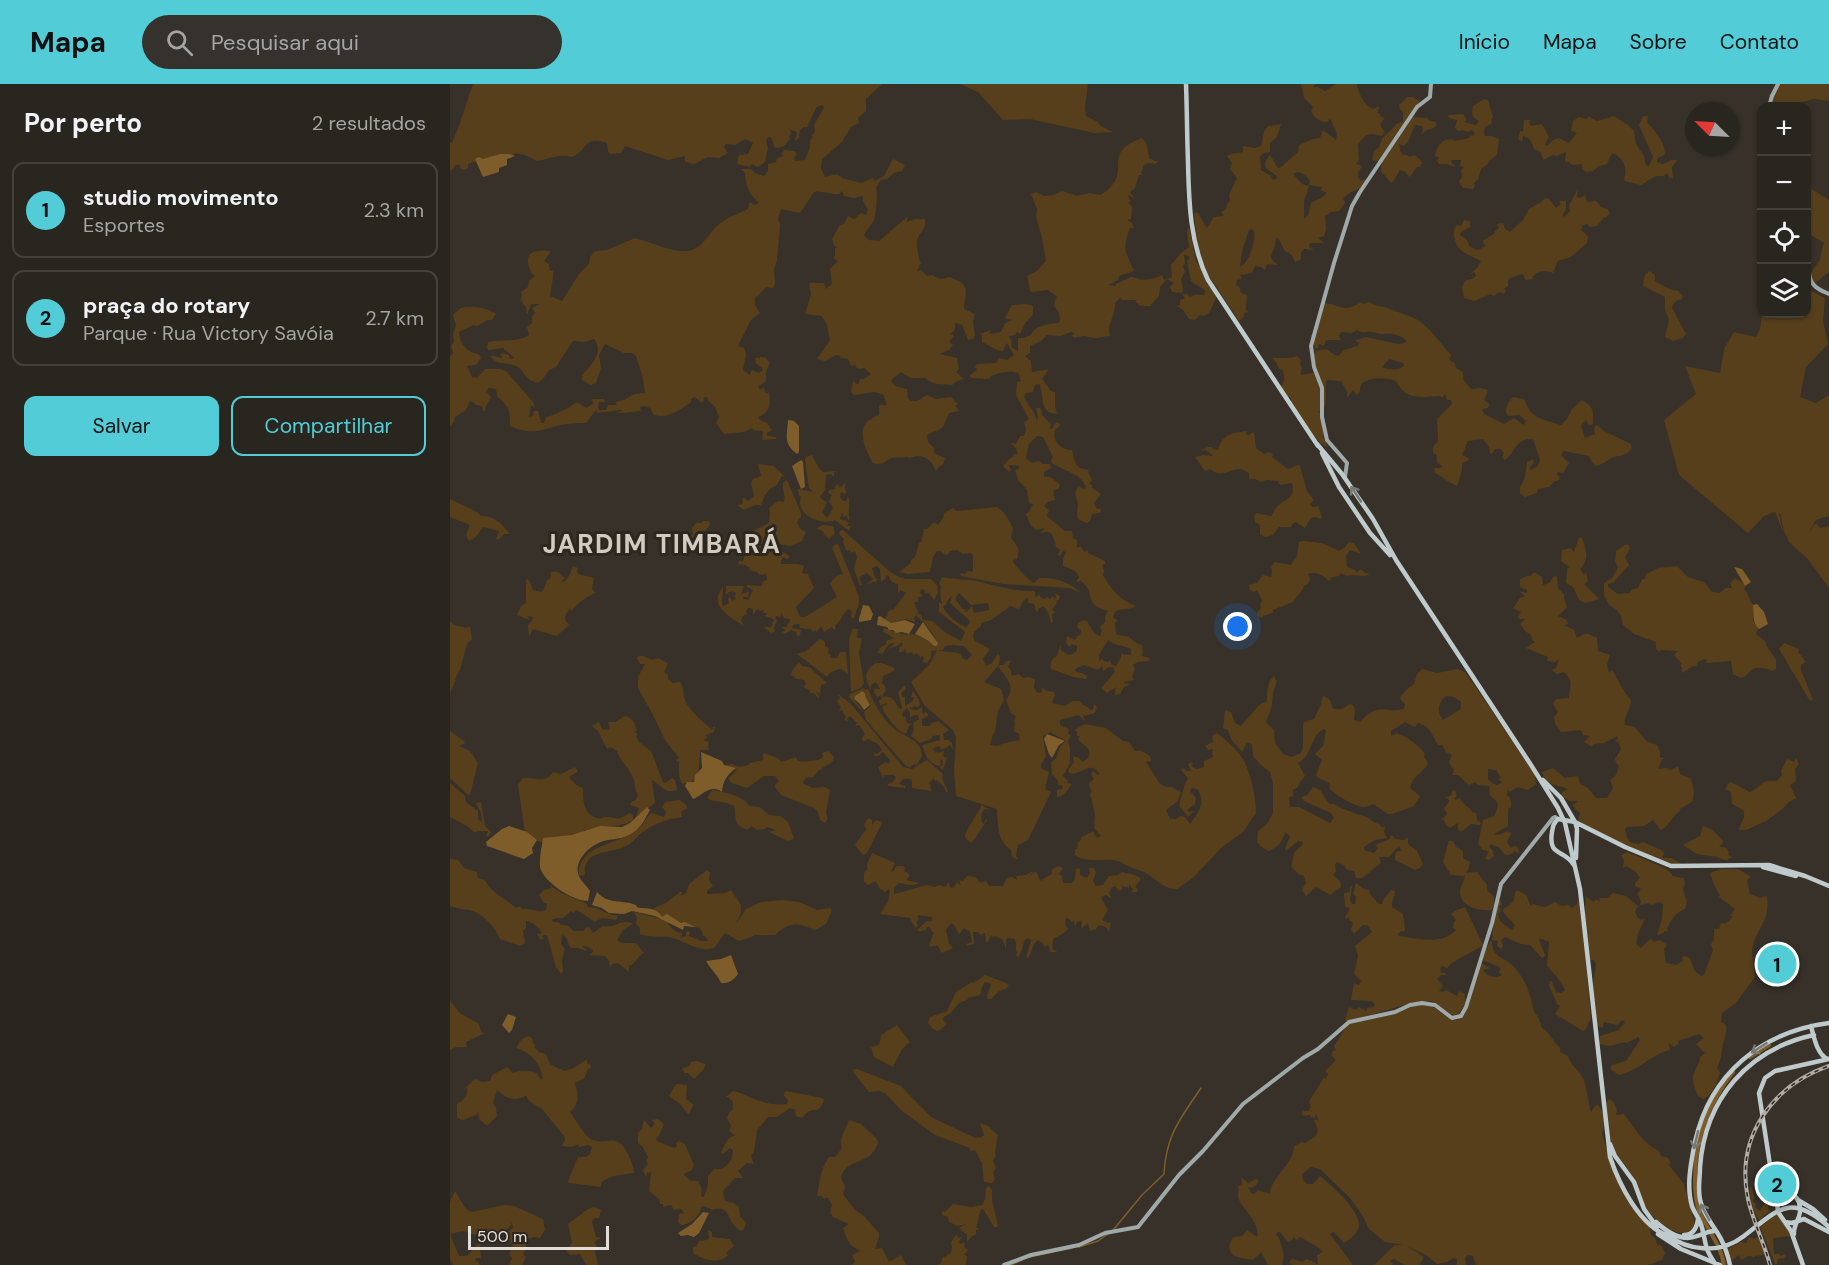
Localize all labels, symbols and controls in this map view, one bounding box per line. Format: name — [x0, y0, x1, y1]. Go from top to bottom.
search box — [142, 15, 562, 69]
text: Mapa — [30, 24, 106, 61]
icon: search — [163, 26, 196, 59]
text: Pesquisar aqui — [211, 28, 359, 57]
text: Início — [1459, 28, 1510, 56]
text: Mapa — [1543, 28, 1597, 56]
text: Sobre — [1630, 28, 1687, 56]
text: Contato — [1720, 28, 1799, 56]
north arrow — [1685, 102, 1739, 156]
map controls — [1757, 102, 1811, 318]
button: + — [1757, 102, 1811, 156]
text: Por perto — [24, 106, 142, 140]
text: 2 resultados — [312, 110, 426, 136]
button: − — [1757, 156, 1811, 210]
text: studio movimento — [83, 183, 279, 212]
text: 1 — [42, 197, 49, 223]
text: 2.3 km — [363, 197, 424, 223]
button: locate — [1757, 210, 1811, 264]
text: Esportes — [83, 212, 165, 238]
button: layers — [1757, 264, 1811, 318]
text: praça do rotary — [83, 291, 250, 320]
text: 2 — [40, 305, 51, 331]
text: 2.7 km — [365, 305, 424, 331]
text: Parque · Rua Victory Savóia — [83, 320, 334, 346]
button: Salvar — [24, 396, 219, 456]
button: Compartilhar — [231, 396, 426, 456]
one-way arrow — [1350, 486, 1362, 503]
district label: JARDIM TIMBARÁ — [542, 527, 782, 561]
your location — [1223, 612, 1252, 641]
pin: 1 — [1758, 942, 1796, 986]
one-way arrow — [1751, 1042, 1768, 1054]
one-way arrow — [1690, 1130, 1701, 1149]
pin: 2 — [1758, 1162, 1796, 1206]
one-way arrow — [1699, 1204, 1711, 1222]
scale bar — [468, 1223, 609, 1250]
text: 500 m — [477, 1226, 527, 1247]

